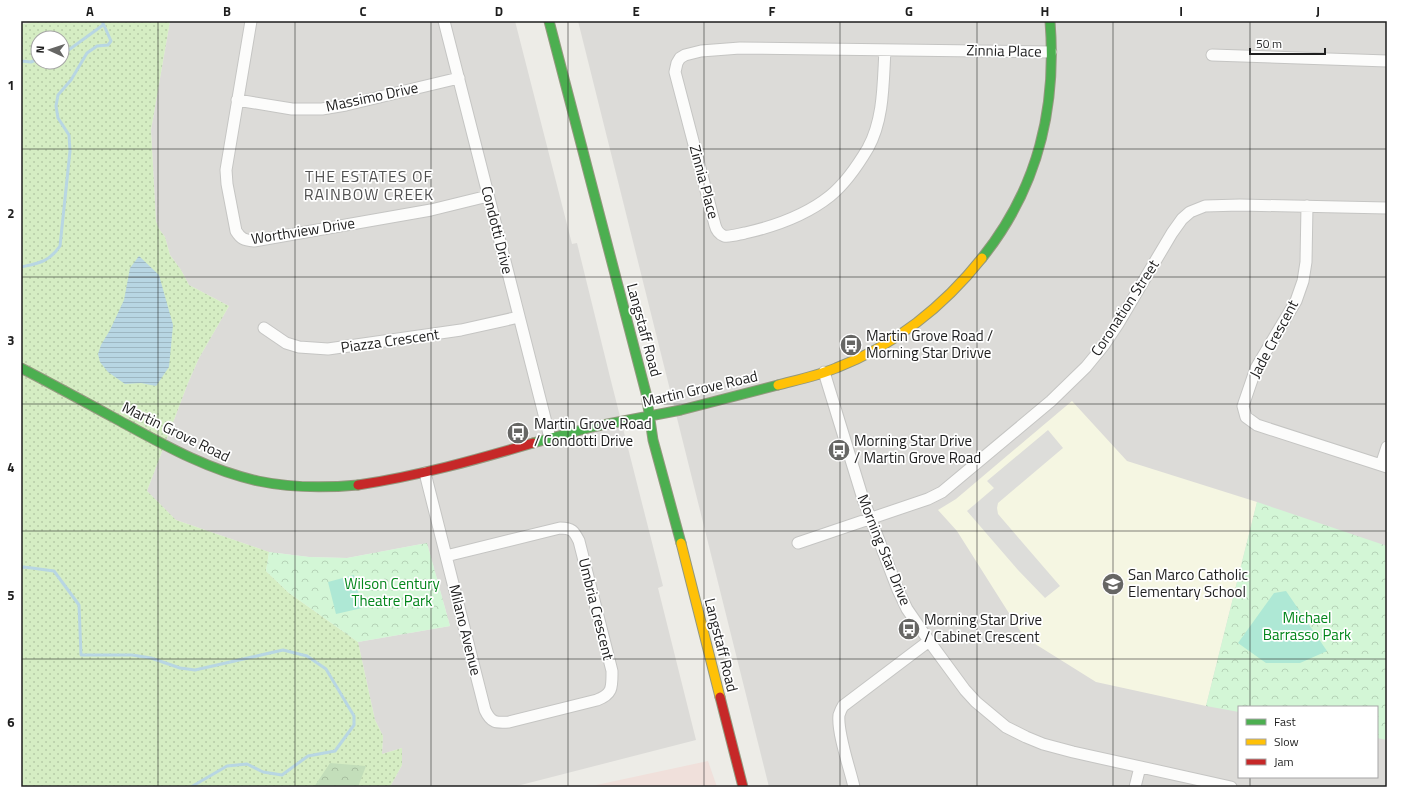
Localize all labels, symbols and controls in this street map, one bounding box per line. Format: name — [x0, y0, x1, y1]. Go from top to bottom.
text: A — [86, 1, 94, 21]
text: B — [223, 1, 231, 21]
text: C — [359, 1, 367, 21]
text: D — [495, 1, 503, 21]
text: E — [632, 1, 640, 21]
text: F — [769, 1, 776, 21]
text: G — [905, 1, 913, 21]
text: H — [1041, 1, 1049, 21]
text: I — [1179, 1, 1183, 21]
text: J — [1316, 1, 1320, 21]
north arrow — [30, 30, 70, 70]
scale bar — [1250, 30, 1325, 56]
text: 50 m — [1256, 34, 1282, 53]
street label: Zinnia Place — [966, 38, 1042, 63]
text: N — [32, 45, 48, 54]
text: 1 — [7, 75, 15, 95]
street label: Massimo Drive — [324, 75, 420, 118]
street label: Zinnia Place — [684, 142, 725, 221]
district label: THE ESTATES OF RAINBOW CREEK — [304, 164, 434, 206]
street label: Condotti Drive — [475, 184, 519, 276]
text: 2 — [7, 203, 15, 223]
street label: Worthview Drive — [249, 211, 357, 250]
street label: Coronation Street — [1085, 254, 1165, 361]
street label: Langstaff Road — [621, 281, 668, 379]
street label: Jade Crescent — [1243, 295, 1304, 382]
street label: Piazza Crescent — [339, 322, 441, 359]
place label: Martin Grove Road / Morning Star Drivve — [866, 324, 993, 364]
text: 3 — [7, 330, 15, 350]
bus stop icon: Martin Grove Road / Morning Star Drivve — [838, 332, 864, 358]
street label: Martin Grove Road — [640, 364, 760, 413]
street label: Martin Grove Road — [118, 395, 234, 468]
place label: Martin Grove Road / Condotti Drive — [534, 412, 652, 452]
bus stop icon: Martin Grove Road / Condotti Drive — [505, 420, 531, 446]
place label: Morning Star Drive / Martin Grove Road — [854, 429, 981, 469]
bus stop icon: Morning Star Drive / Martin Grove Road — [826, 437, 852, 463]
text: 4 — [7, 457, 15, 477]
street label: Morning Star Drive — [852, 491, 917, 609]
street label: Umbria Crescent — [573, 555, 620, 663]
place label: San Marco Catholic Elementary School — [1128, 563, 1248, 603]
school or university icon: San Marco Catholic Elementary School — [1100, 571, 1126, 597]
park label: Wilson Century Theatre Park — [344, 572, 440, 612]
street label: Milano Avenue — [443, 582, 488, 678]
text: 5 — [7, 585, 15, 605]
street label: Langstaff Road — [699, 596, 744, 694]
park label: Michael Barrasso Park — [1263, 606, 1351, 646]
place label: Morning Star Drive / Cabinet Crescent — [924, 608, 1042, 648]
bus stop icon: Morning Star Drive / Cabinet Crescent — [896, 616, 922, 642]
legend — [1238, 706, 1378, 778]
text: 6 — [7, 712, 15, 732]
text: Fast — [1274, 712, 1297, 731]
text: Slow — [1274, 732, 1299, 751]
text: Jam — [1274, 752, 1294, 771]

